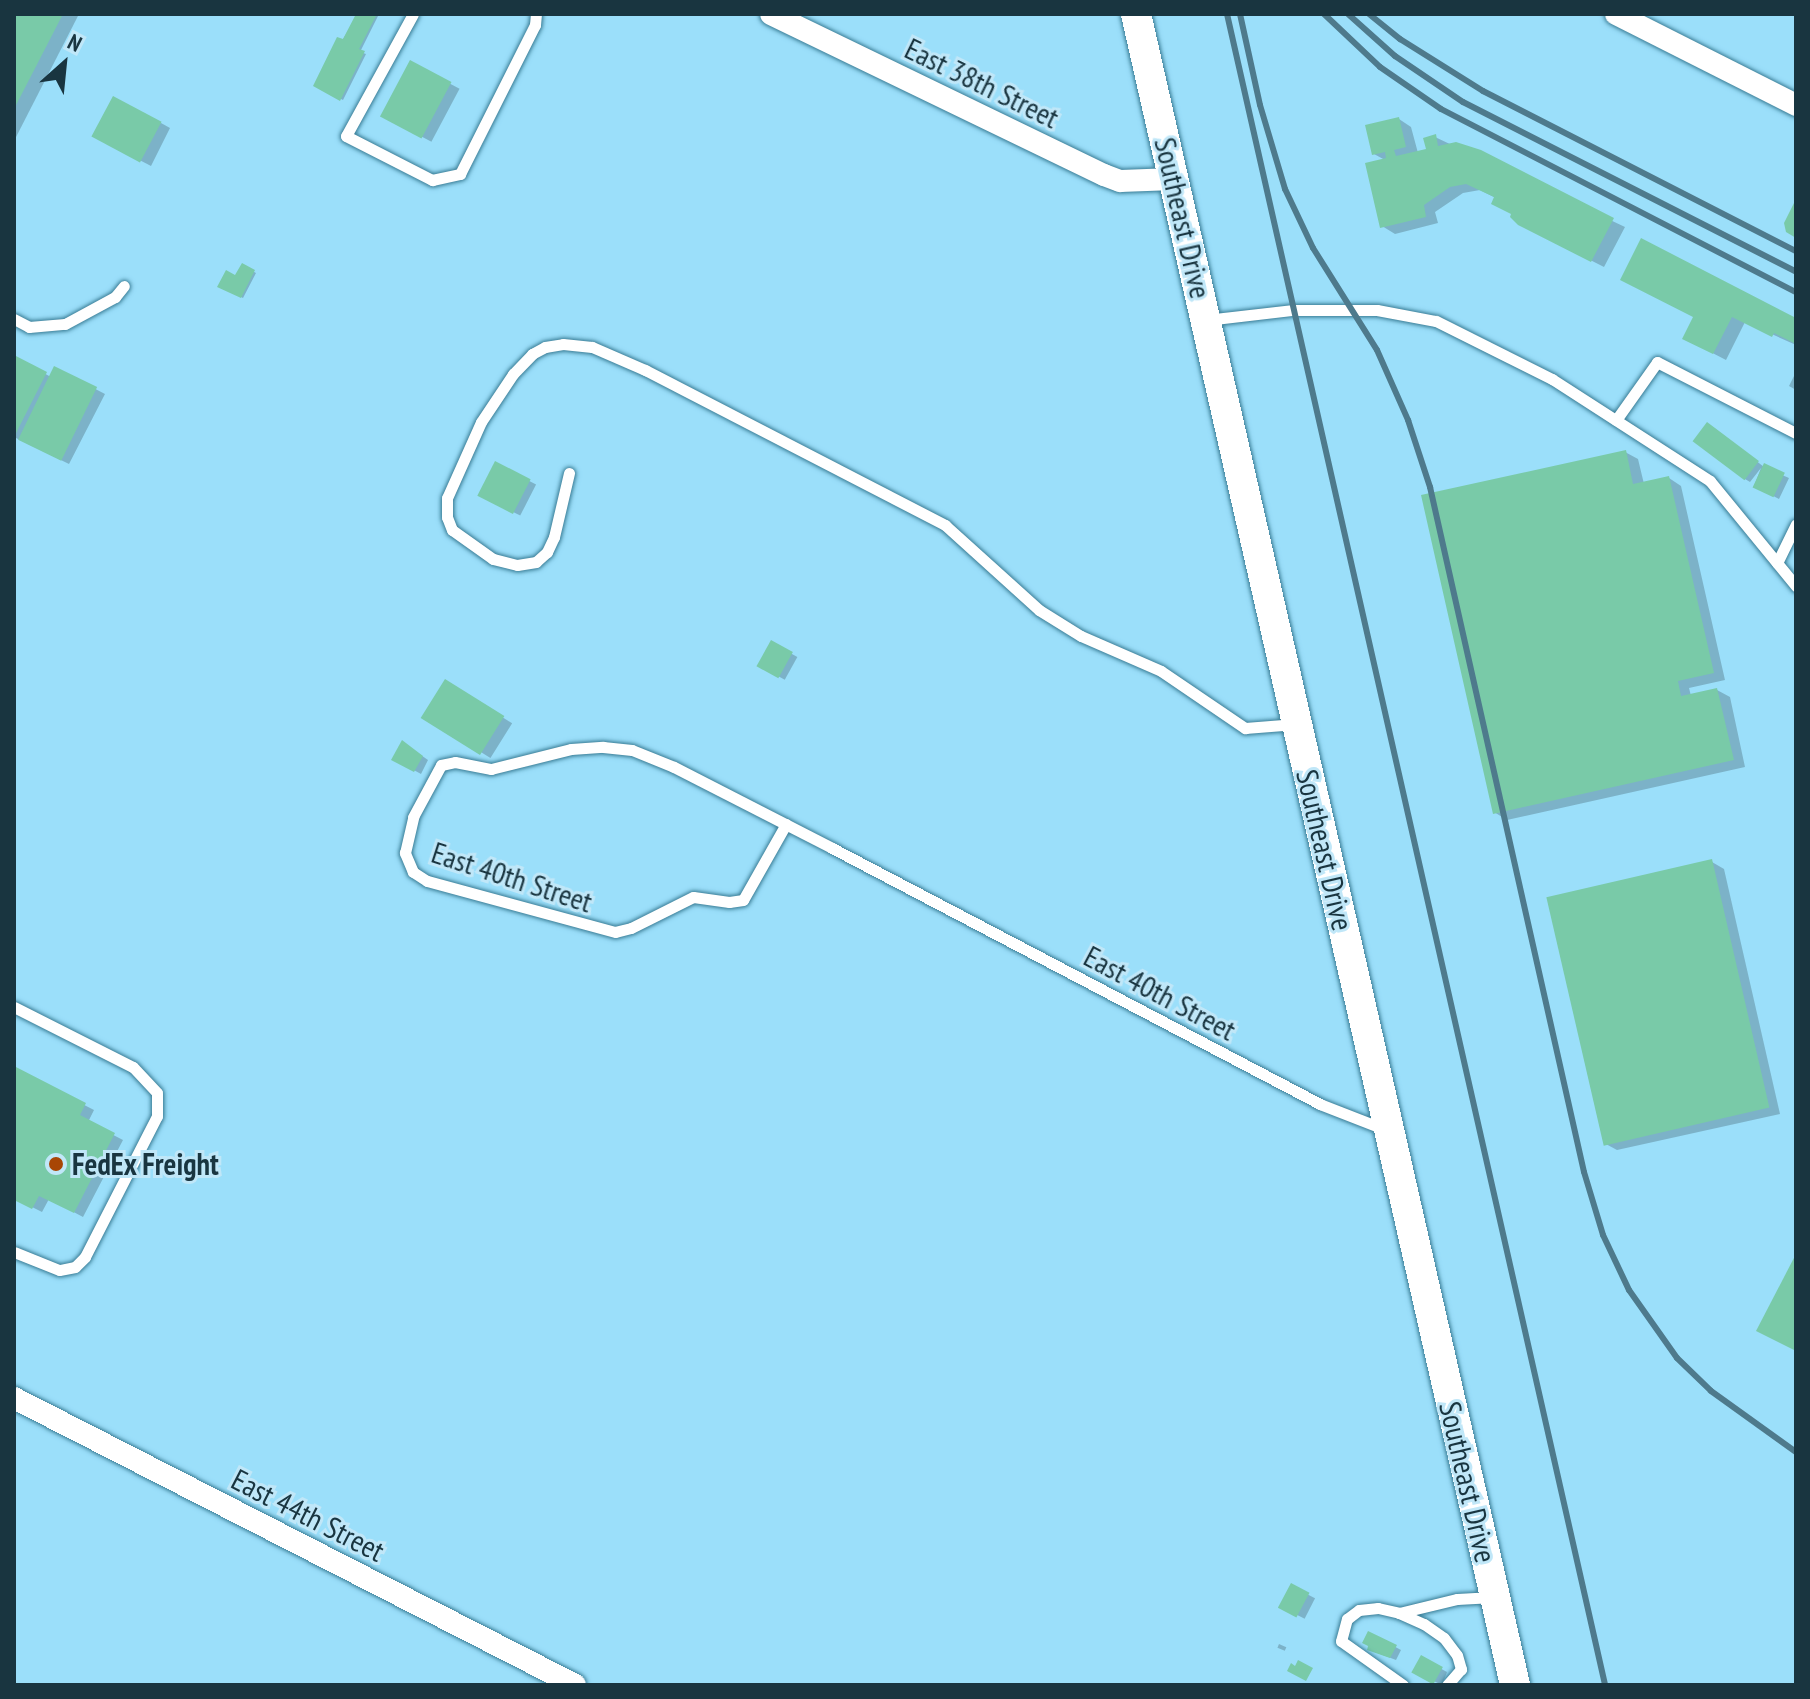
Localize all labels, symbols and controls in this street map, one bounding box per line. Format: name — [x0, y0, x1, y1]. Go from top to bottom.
north arrow — [24, 24, 104, 104]
text: N — [63, 27, 87, 58]
street label: East 38th Street — [899, 30, 1065, 136]
street label: Southeast Drive — [1147, 134, 1219, 302]
street label: Southeast Drive — [1289, 766, 1361, 934]
street label: East 40th Street — [427, 834, 597, 920]
street label: East 40th Street — [1078, 938, 1242, 1048]
place label: FedEx Freight — [72, 1146, 219, 1182]
marker: FedEx Freight — [47, 1155, 65, 1173]
street label: Southeast Drive — [1432, 1398, 1504, 1566]
street label: East 44th Street — [226, 1461, 390, 1569]

